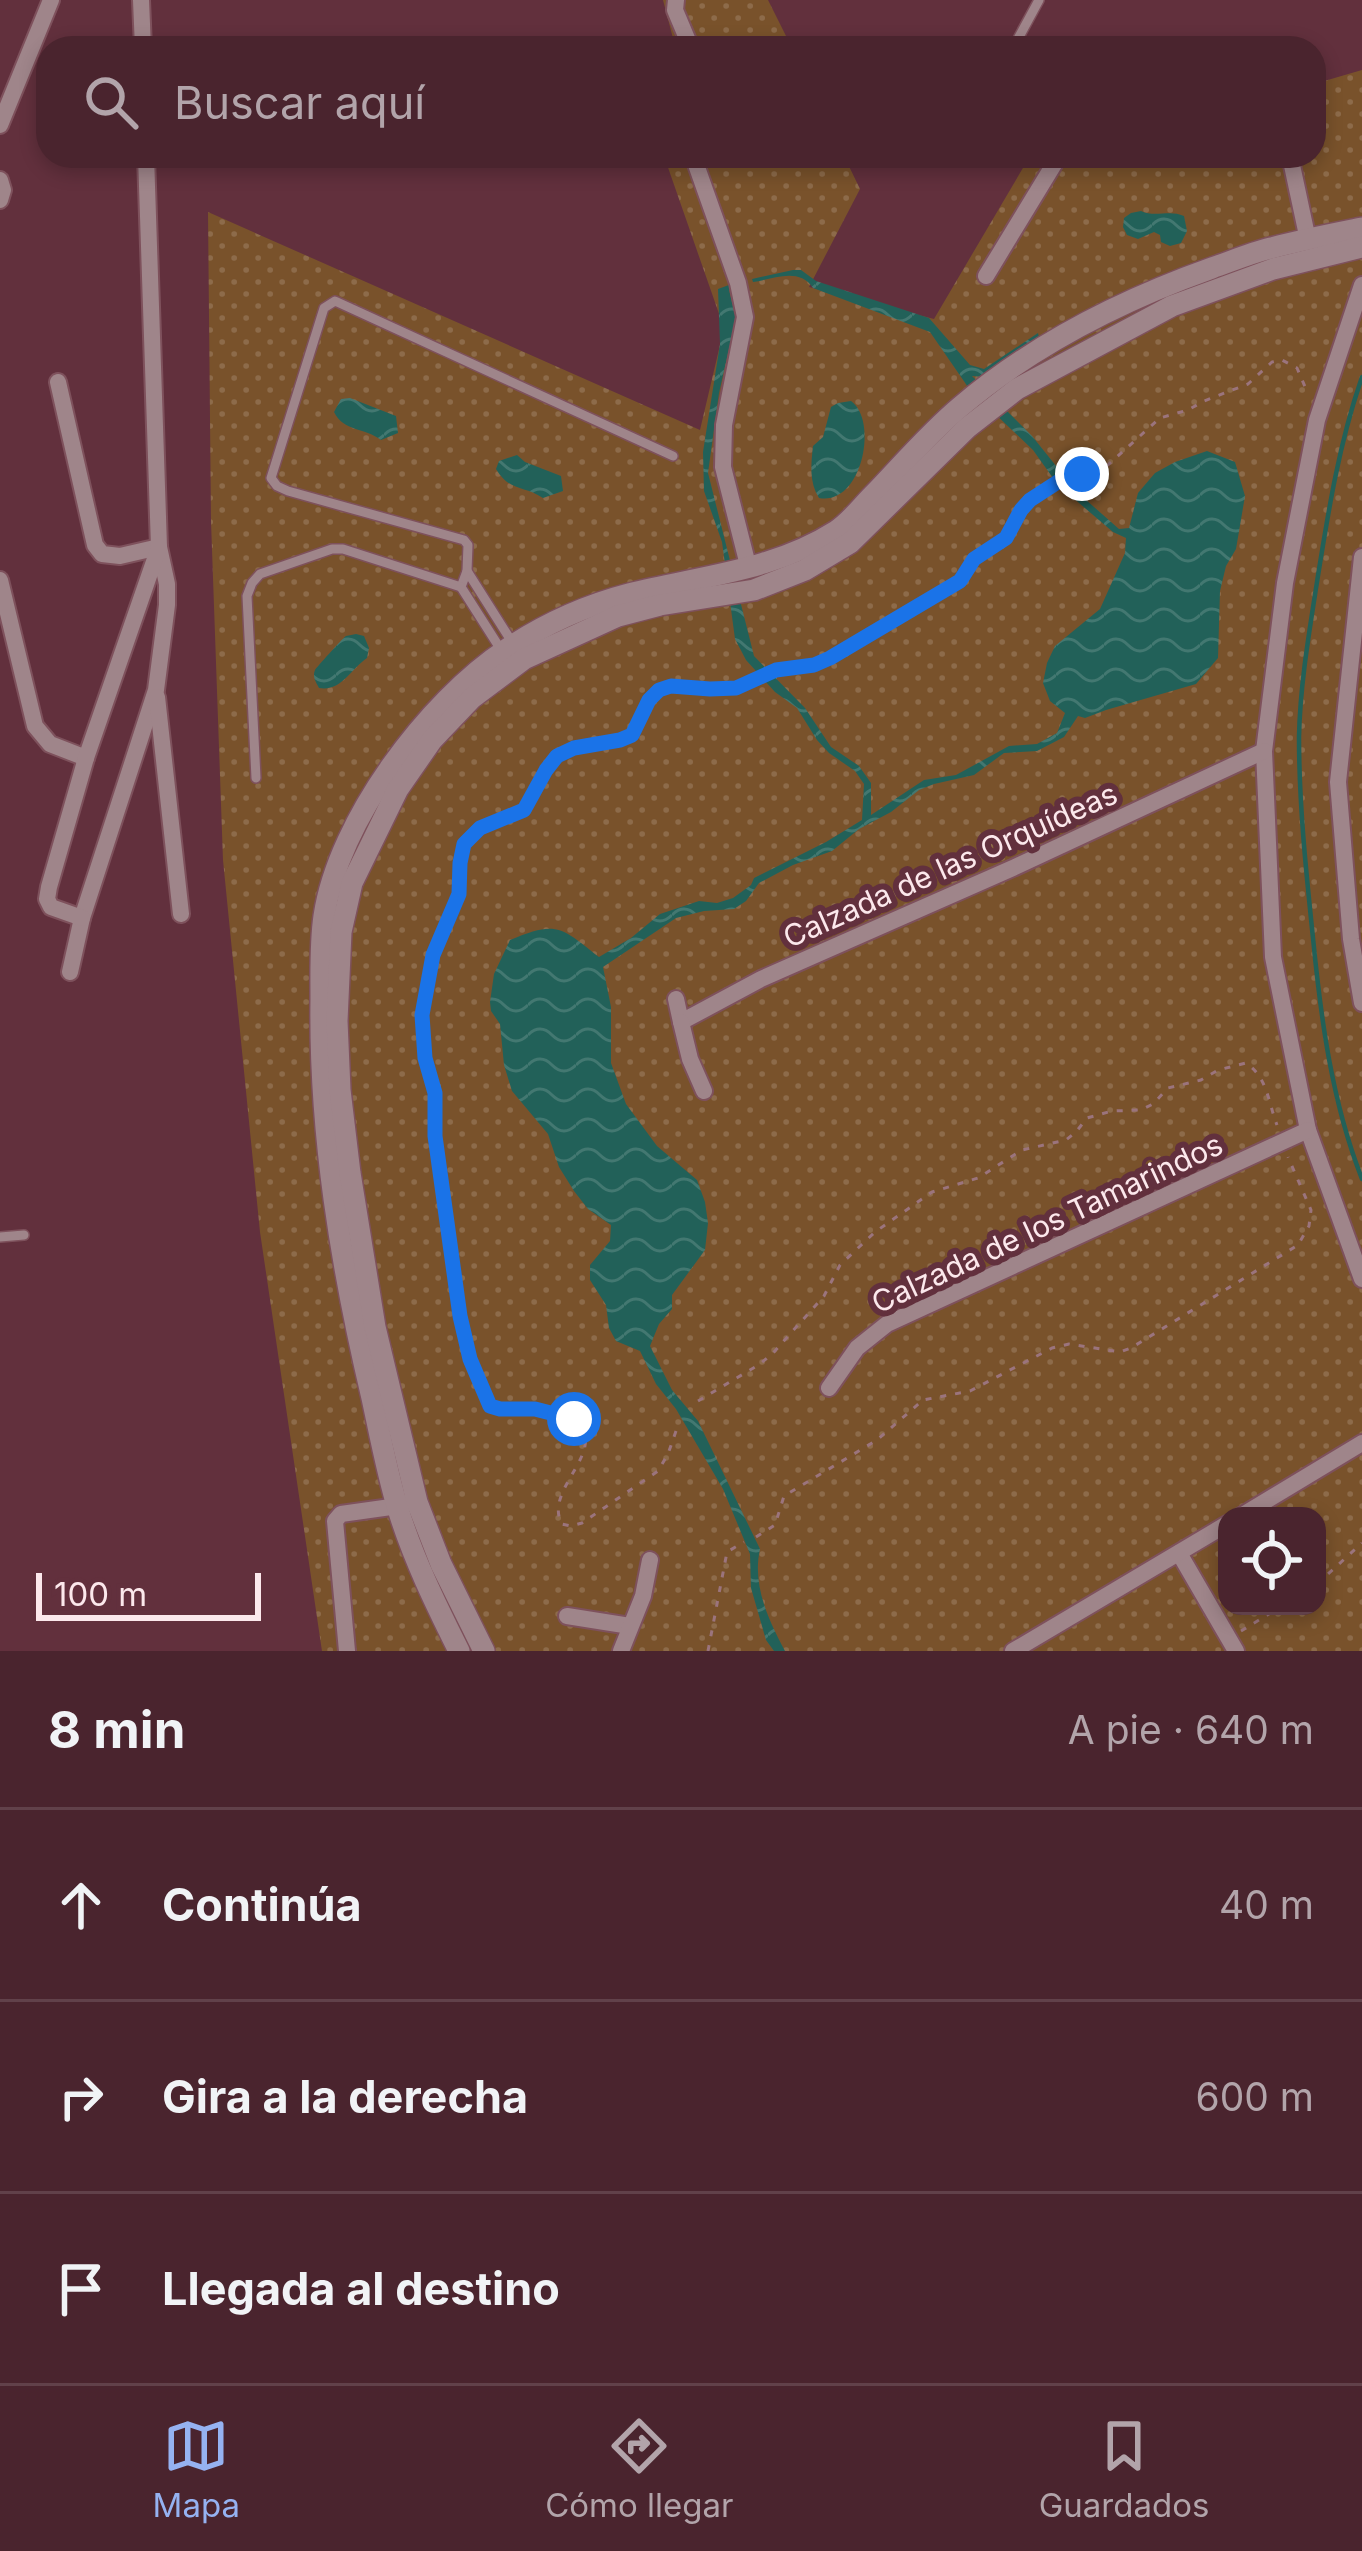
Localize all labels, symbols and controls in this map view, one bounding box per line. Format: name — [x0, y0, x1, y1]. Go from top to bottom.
search box — [36, 36, 1326, 168]
icon: search — [78, 69, 144, 135]
text: Buscar aquí — [174, 75, 425, 130]
route end — [1055, 447, 1109, 501]
street label: Calzada de las Orquídeas — [777, 775, 1123, 955]
street label: Calzada de los Tamarindos — [866, 1126, 1228, 1320]
route start — [547, 1392, 601, 1446]
map controls — [1218, 1507, 1326, 1615]
button: locate — [1218, 1507, 1326, 1615]
scale bar — [36, 1567, 261, 1620]
text: 100 m — [54, 1574, 147, 1614]
text: 8 min — [48, 1699, 185, 1760]
text: A pie · 640 m — [1068, 1706, 1314, 1753]
icon: ahead — [48, 1872, 114, 1938]
text: Continúa — [162, 1877, 362, 1932]
text: 40 m — [1219, 1881, 1314, 1928]
icon: right — [48, 2064, 114, 2130]
text: Gira a la derecha — [162, 2069, 528, 2124]
text: 600 m — [1195, 2073, 1314, 2120]
icon: arrive — [48, 2256, 114, 2322]
text: Llegada al destino — [162, 2261, 560, 2316]
tab: Mapa — [153, 2413, 240, 2525]
tab: Cómo llegar — [545, 2413, 733, 2525]
tab: Guardados — [1039, 2413, 1209, 2525]

